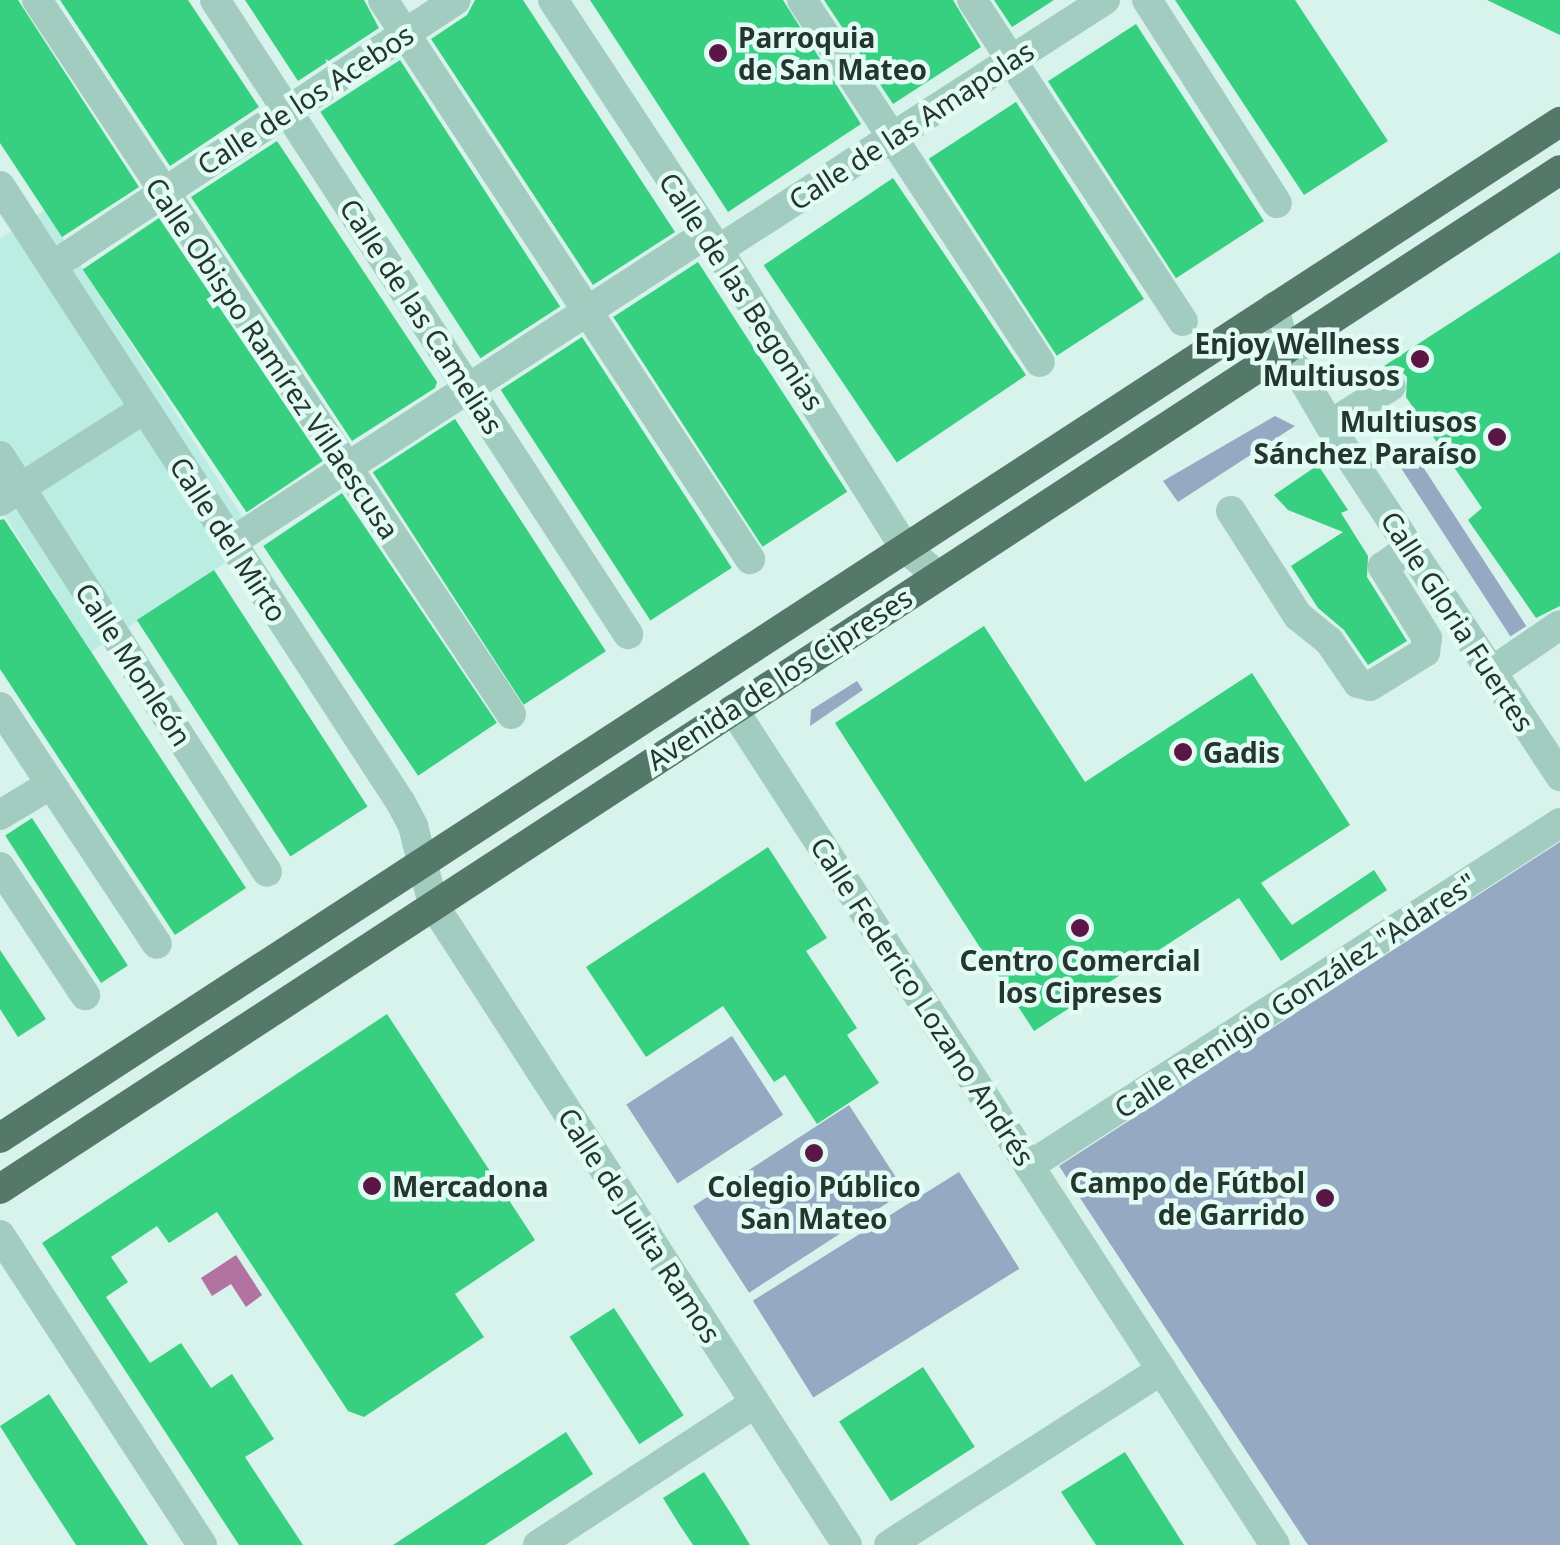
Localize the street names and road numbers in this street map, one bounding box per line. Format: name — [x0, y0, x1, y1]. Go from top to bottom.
street label: Calle de los Acebos — [191, 17, 419, 181]
street label: Calle de las Amapolas — [782, 33, 1040, 217]
street label: Calle de las Begonias — [653, 166, 831, 416]
street label: Calle Obispo Ramírez Villaescusa — [139, 171, 407, 545]
street label: Calle de las Camelias — [333, 192, 511, 440]
street label: Calle del Mirto — [163, 450, 295, 628]
street label: Calle Gloria Fuertes — [1374, 505, 1542, 737]
street label: Calle Monleón — [69, 576, 199, 752]
street label: Avenida de los Cipreses — [640, 580, 918, 776]
street label: Calle Federico Lozano Andrés — [804, 830, 1042, 1172]
street label: Calle Remigio González "Adares" — [1108, 865, 1482, 1125]
street label: Calle de Julita Ramos — [551, 1101, 729, 1349]

